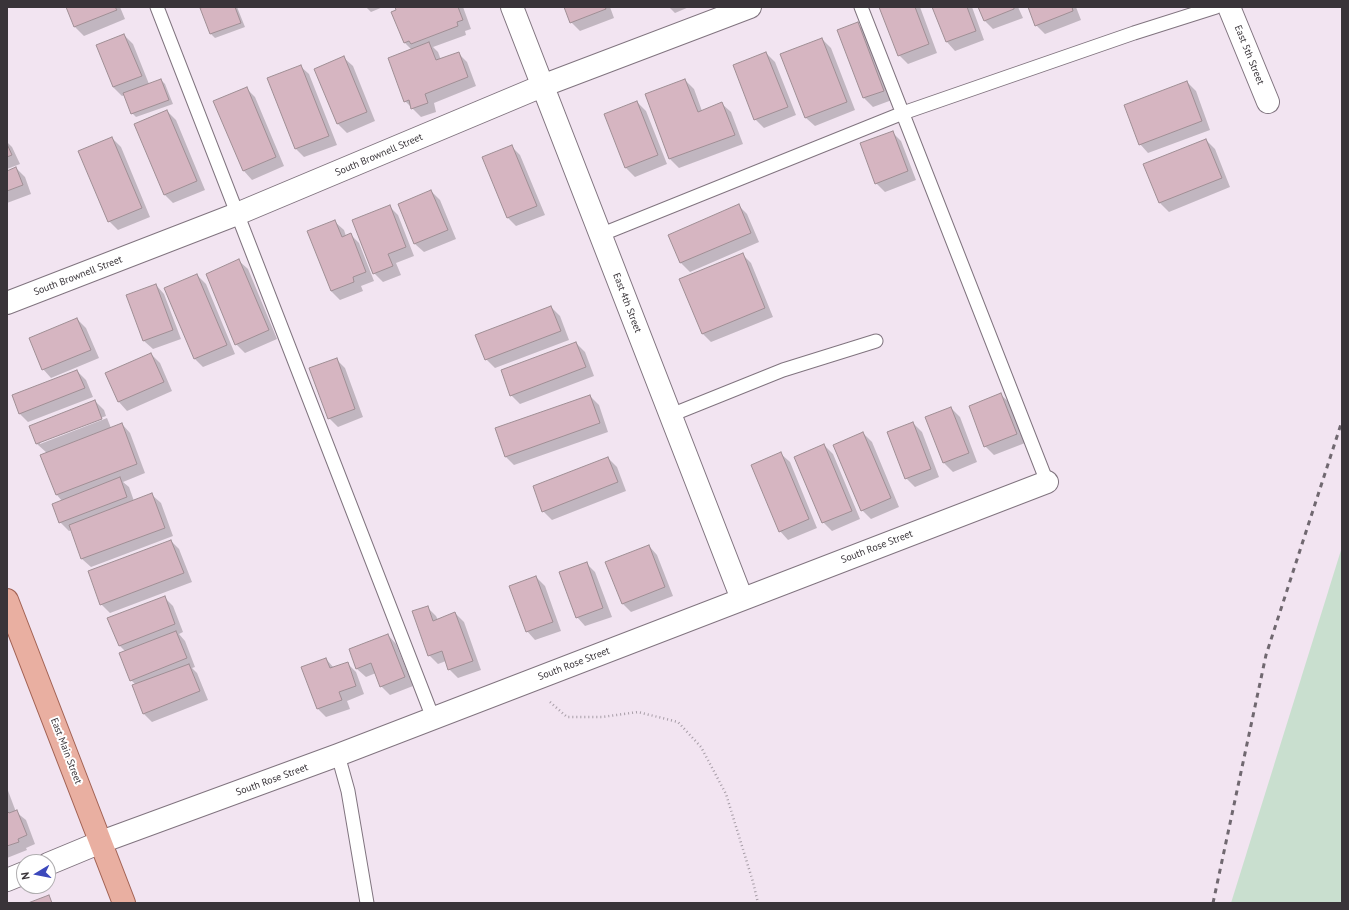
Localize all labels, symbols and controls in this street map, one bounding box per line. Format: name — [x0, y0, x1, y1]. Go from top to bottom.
street label: East 5th Street — [1232, 23, 1266, 87]
street label: South Brownell Street — [333, 131, 425, 179]
street label: South Brownell Street — [32, 254, 124, 298]
street label: East 4th Street — [610, 271, 644, 335]
street label: South Rose Street — [839, 528, 915, 566]
street label: South Rose Street — [536, 645, 612, 683]
street label: East Main Street — [48, 716, 84, 786]
street label: South Rose Street — [234, 761, 310, 799]
north arrow — [16, 854, 56, 894]
text: N — [18, 871, 33, 881]

